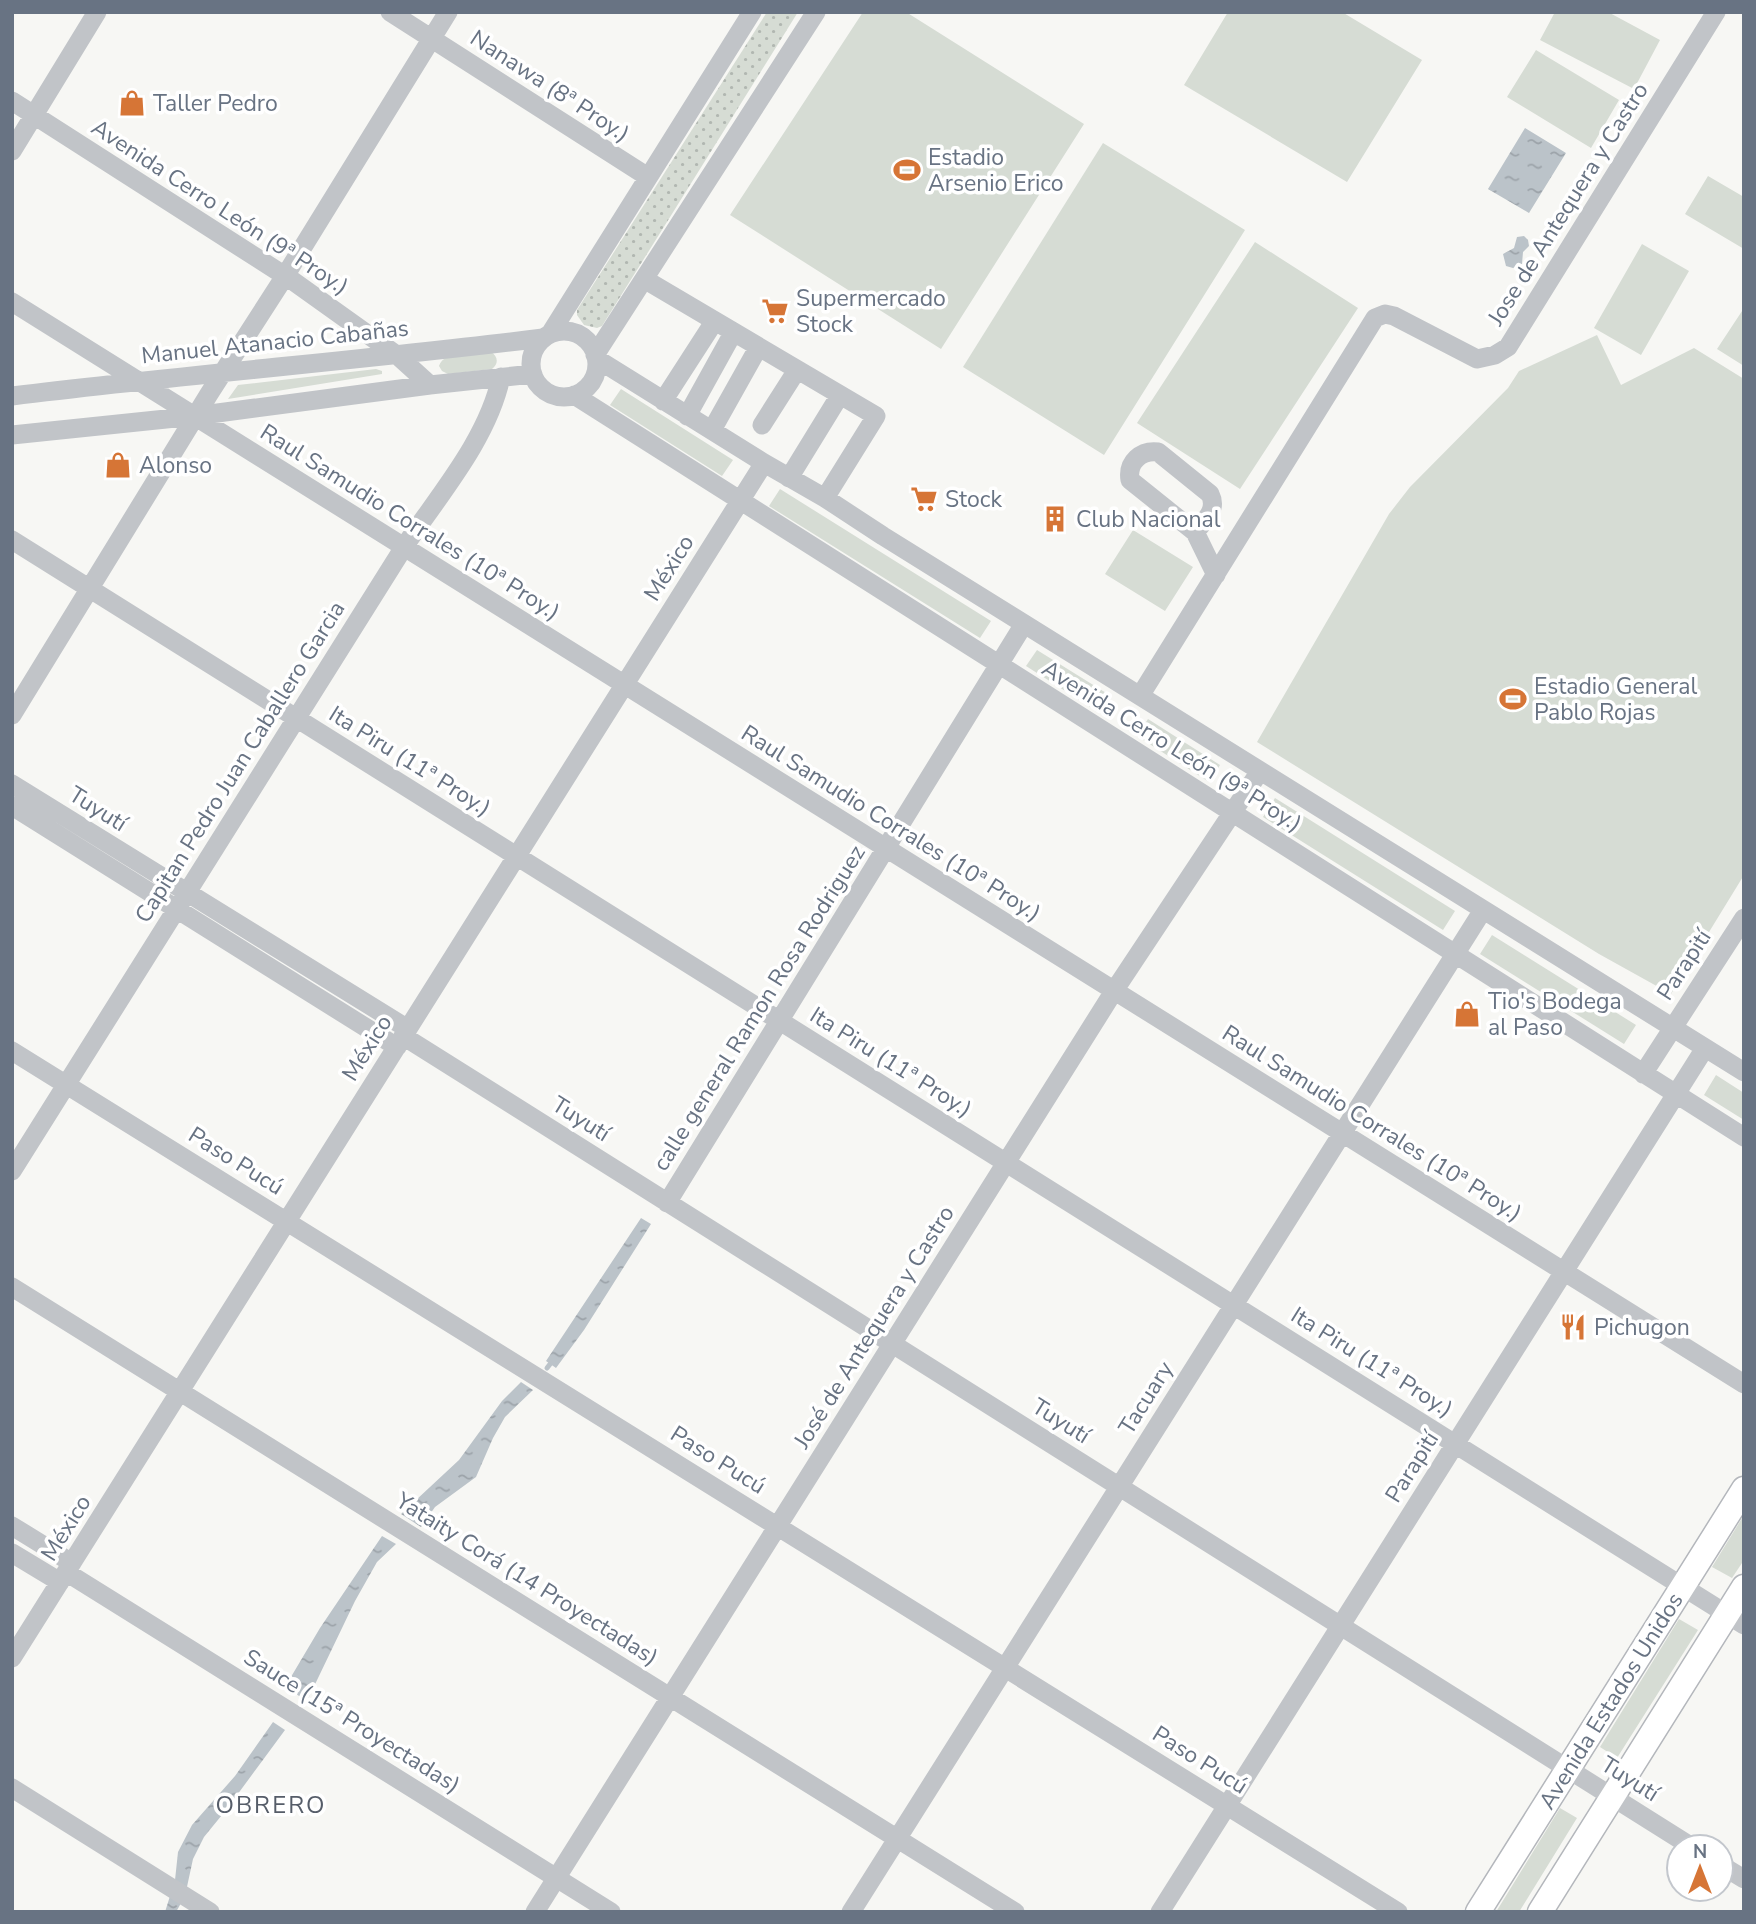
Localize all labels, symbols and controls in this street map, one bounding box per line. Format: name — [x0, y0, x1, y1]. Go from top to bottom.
street label: Nanawa (8ª Proy.) — [464, 23, 636, 149]
street label: Jose de Antequera y Castro — [1480, 77, 1656, 332]
shop icon: Taller Pedro — [117, 88, 147, 118]
place label: Taller Pedro — [153, 88, 278, 119]
street label: Avenida Cerro León (9ª Proy.) — [85, 112, 355, 302]
place label: Estadio Arsenio Erico — [928, 142, 1063, 199]
sports icon: Estadio Arsenio Erico — [892, 155, 922, 185]
place label: Supermercado Stock — [796, 283, 946, 340]
supermarket icon: Supermercado Stock — [760, 296, 790, 326]
street label: Manuel Atanacio Cabañas — [140, 313, 410, 371]
street label: Raul Samudio Corrales (10ª Proy.) — [254, 417, 566, 627]
shop icon: Alonso — [103, 450, 133, 480]
place label: Alonso — [139, 450, 212, 481]
supermarket icon: Stock — [909, 484, 939, 514]
place label: Stock — [945, 484, 1002, 515]
building icon: Club Nacional — [1040, 504, 1070, 534]
place label: Club Nacional — [1076, 504, 1221, 535]
street label: México — [637, 529, 701, 607]
street label: Capitan Pedro Juan Caballero Garcia — [128, 595, 352, 929]
street label: Avenida Cerro León (9ª Proy.) — [1036, 653, 1308, 839]
place label: Estadio General Pablo Rojas — [1534, 671, 1697, 728]
sports icon: Estadio General Pablo Rojas — [1498, 684, 1528, 714]
street label: Ita Piru (11ª Proy.) — [323, 699, 497, 823]
street label: Raul Samudio Corrales (10ª Proy.) — [735, 718, 1047, 928]
street label: Tuyutí — [63, 779, 134, 840]
street label: calle general Ramon Rosa Rodriguez — [646, 839, 872, 1177]
street label: Parapití — [1650, 922, 1719, 1006]
place label: Tio's Bodega al Paso — [1488, 986, 1622, 1043]
shop icon: Tio's Bodega al Paso — [1452, 999, 1482, 1029]
street label: Ita Piru (11ª Proy.) — [804, 1000, 978, 1124]
street label: México — [335, 1009, 399, 1087]
street label: Raul Samudio Corrales (10ª Proy.) — [1216, 1018, 1528, 1228]
street label: Tuyutí — [546, 1089, 617, 1150]
street label: Paso Pucú — [182, 1120, 290, 1202]
street label: José de Antequera y Castro — [786, 1200, 962, 1455]
street label: Ita Piru (11ª Proy.) — [1285, 1300, 1459, 1424]
restaurant icon: Pichugon — [1558, 1312, 1588, 1342]
place label: Pichugon — [1594, 1312, 1690, 1343]
street label: Tacuary — [1111, 1355, 1181, 1440]
street label: Tuyutí — [1026, 1391, 1097, 1452]
street label: Paso Pucú — [664, 1419, 772, 1501]
street label: Parapití — [1378, 1424, 1447, 1509]
street label: Yataity Corá (14 Proyectadas) — [389, 1485, 664, 1673]
street label: México — [34, 1489, 98, 1567]
street label: Avenida Estados Unidos — [1532, 1587, 1690, 1815]
street label: Sauce (15ª Proyectadas) — [238, 1642, 466, 1800]
street label: Paso Pucú — [1146, 1719, 1254, 1801]
street label: Tuyutí — [1595, 1749, 1666, 1810]
district label: OBRERO — [215, 1789, 327, 1821]
north arrow — [1665, 1833, 1735, 1903]
text: N — [1693, 1839, 1707, 1865]

